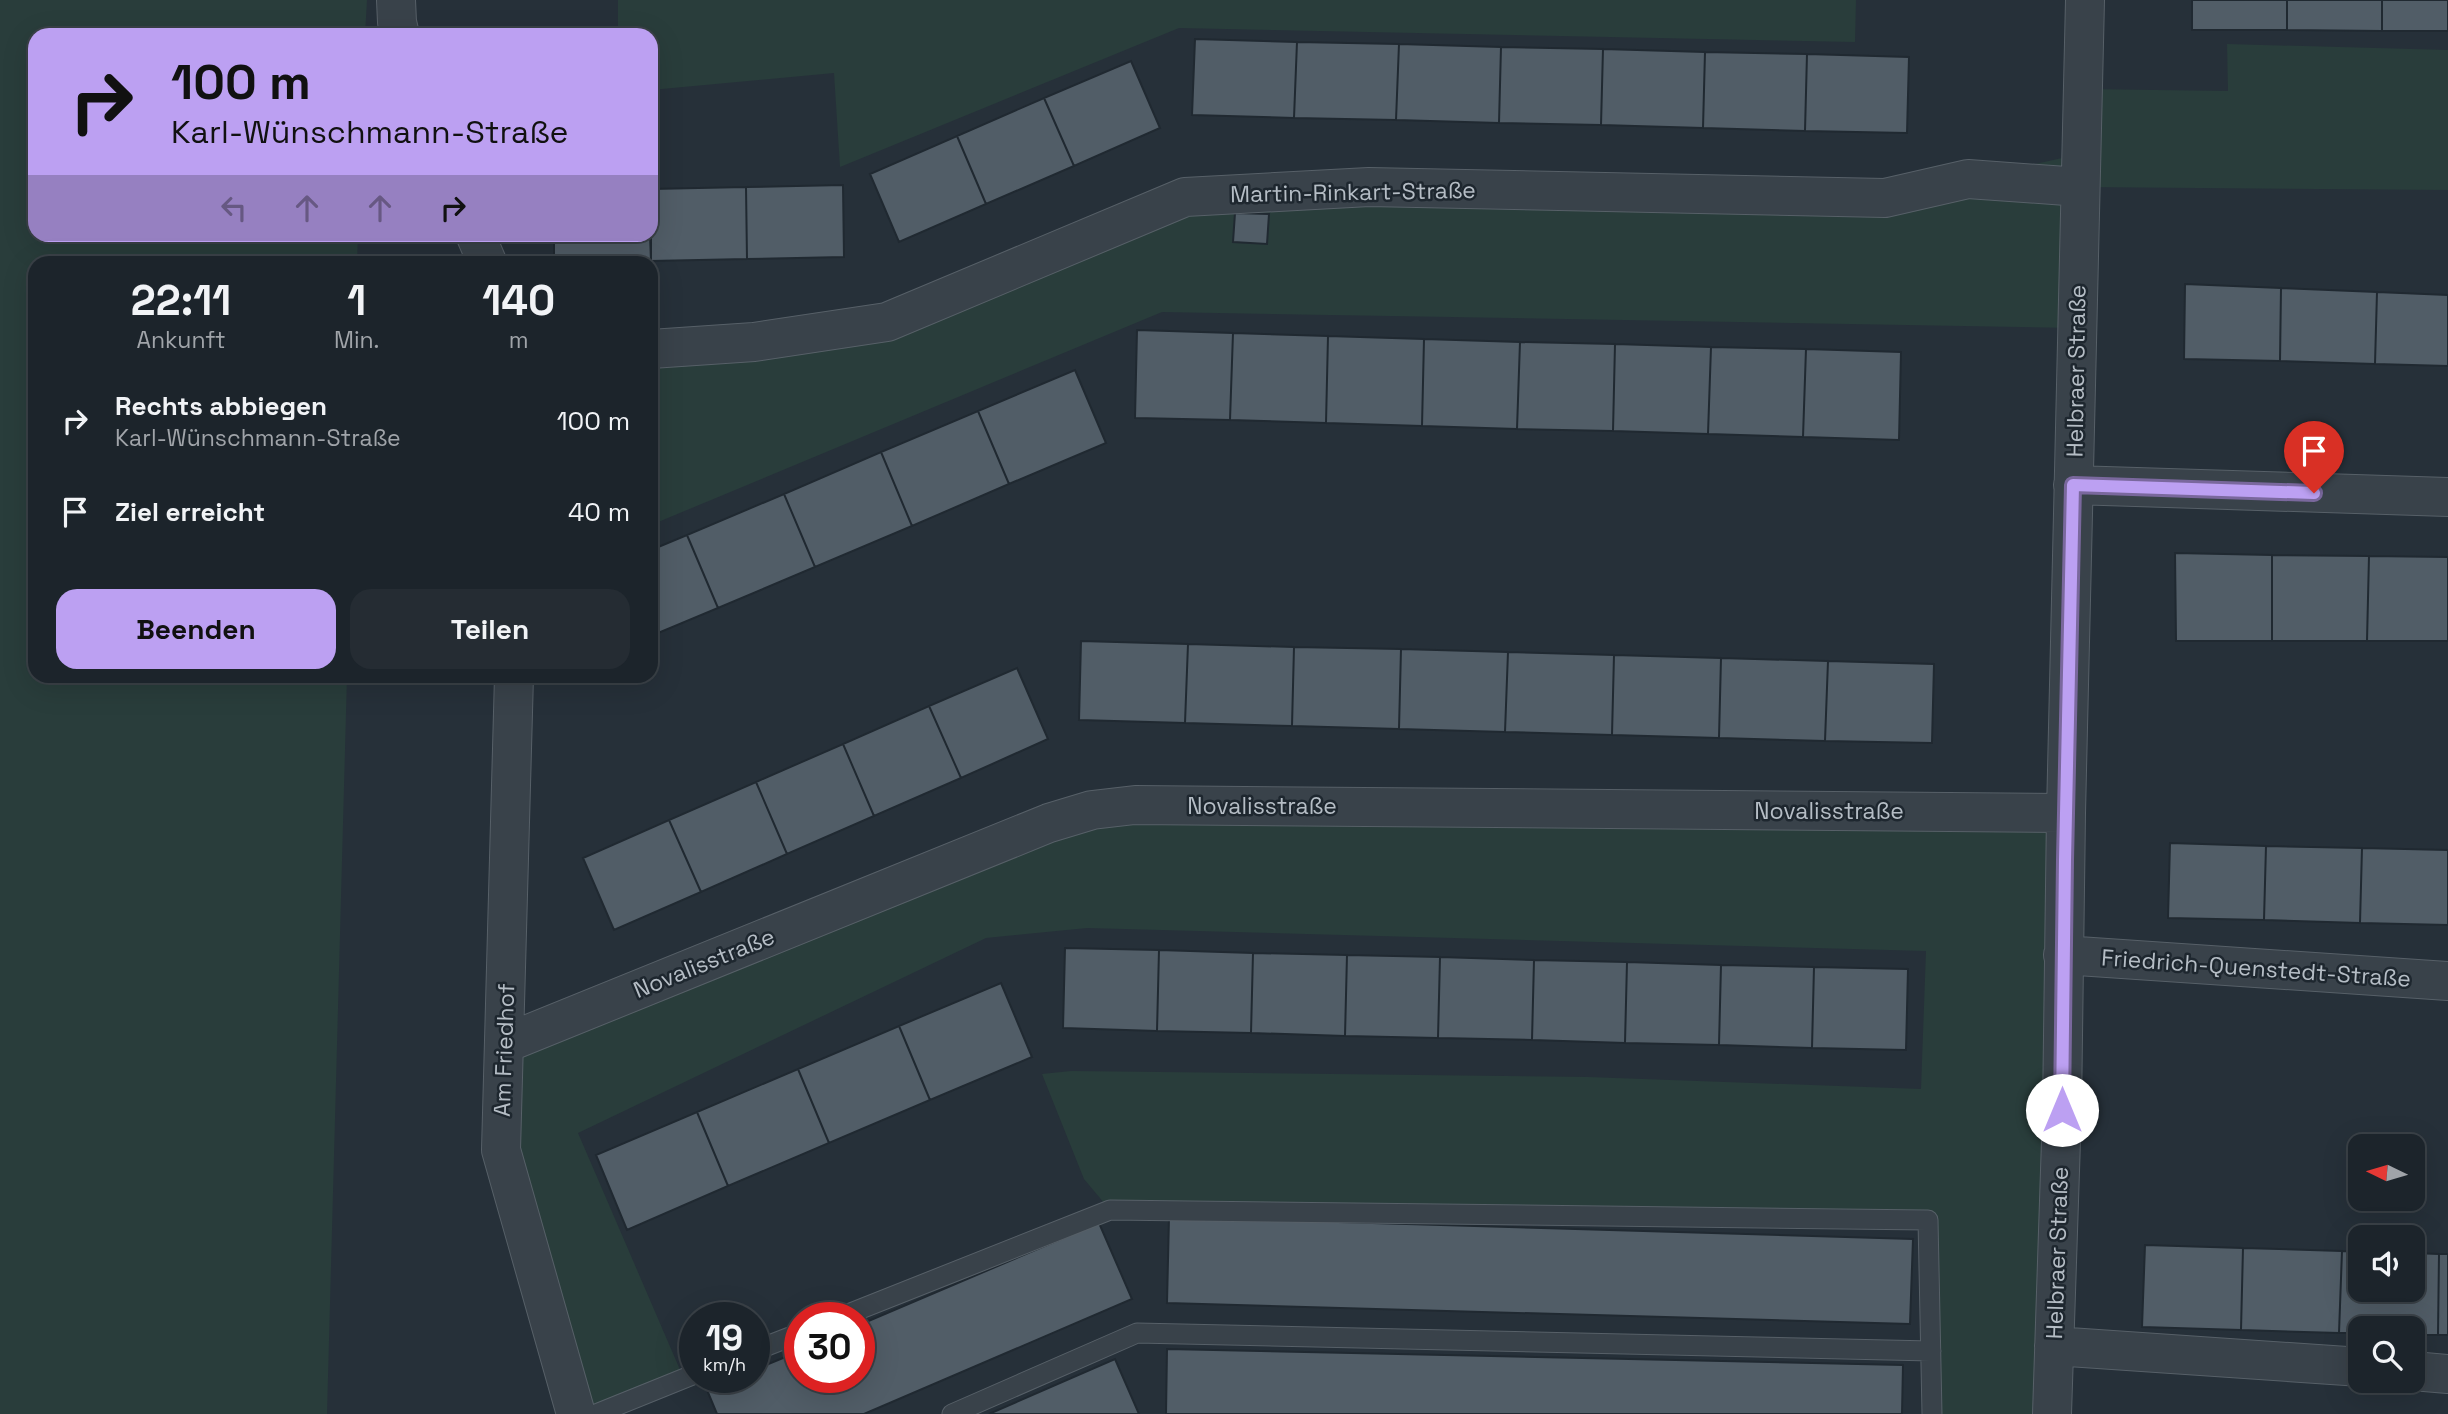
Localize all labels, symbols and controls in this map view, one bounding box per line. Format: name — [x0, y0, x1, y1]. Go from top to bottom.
text: 100 m — [171, 51, 311, 113]
icon: right — [56, 56, 147, 147]
text: Karl-Wünschmann-Straße — [171, 112, 569, 152]
street label: Martin-Rinkart-Straße — [1230, 175, 1476, 209]
icon: left — [215, 189, 253, 227]
icon: ahead — [288, 189, 326, 227]
icon: ahead — [361, 189, 399, 227]
icon: right — [434, 189, 472, 227]
text: 22:11 — [131, 274, 231, 327]
text: 1 — [347, 274, 366, 327]
text: 140 — [482, 274, 555, 327]
street label: Helbraer Straße — [2059, 284, 2093, 458]
text: Ankunft — [136, 325, 226, 355]
text: Min. — [334, 325, 379, 355]
text: m — [509, 325, 529, 355]
text: Rechts abbiegen — [115, 389, 327, 423]
icon: right — [56, 402, 94, 440]
text: 100 m — [557, 404, 630, 438]
pin — [2284, 421, 2344, 493]
text: Karl-Wünschmann-Straße — [115, 423, 401, 453]
icon: arrive — [2295, 432, 2333, 470]
icon: arrive — [56, 493, 94, 531]
text: Ziel erreicht — [115, 495, 265, 529]
text: 40 m — [568, 495, 630, 529]
button: Beenden — [56, 589, 336, 669]
button: Teilen — [350, 589, 630, 669]
street label: Novalisstraße — [1187, 791, 1337, 821]
street label: Novalisstraße — [1754, 796, 1904, 826]
street label: Novalisstraße — [629, 921, 779, 1005]
street label: Friedrich-Quenstedt-Straße — [2100, 942, 2412, 994]
street label: Am Friedhof — [487, 983, 521, 1117]
position arrow — [2025, 1073, 2099, 1147]
north arrow — [2348, 1134, 2426, 1211]
map controls — [2348, 1134, 2425, 1393]
street label: Helbraer Straße — [2039, 1166, 2075, 1340]
button: sound — [2348, 1225, 2425, 1302]
speed limit sign: 30 — [784, 1302, 875, 1393]
text: 19 — [706, 1316, 743, 1360]
button: search — [2348, 1316, 2425, 1393]
text: km/h — [703, 1353, 746, 1376]

